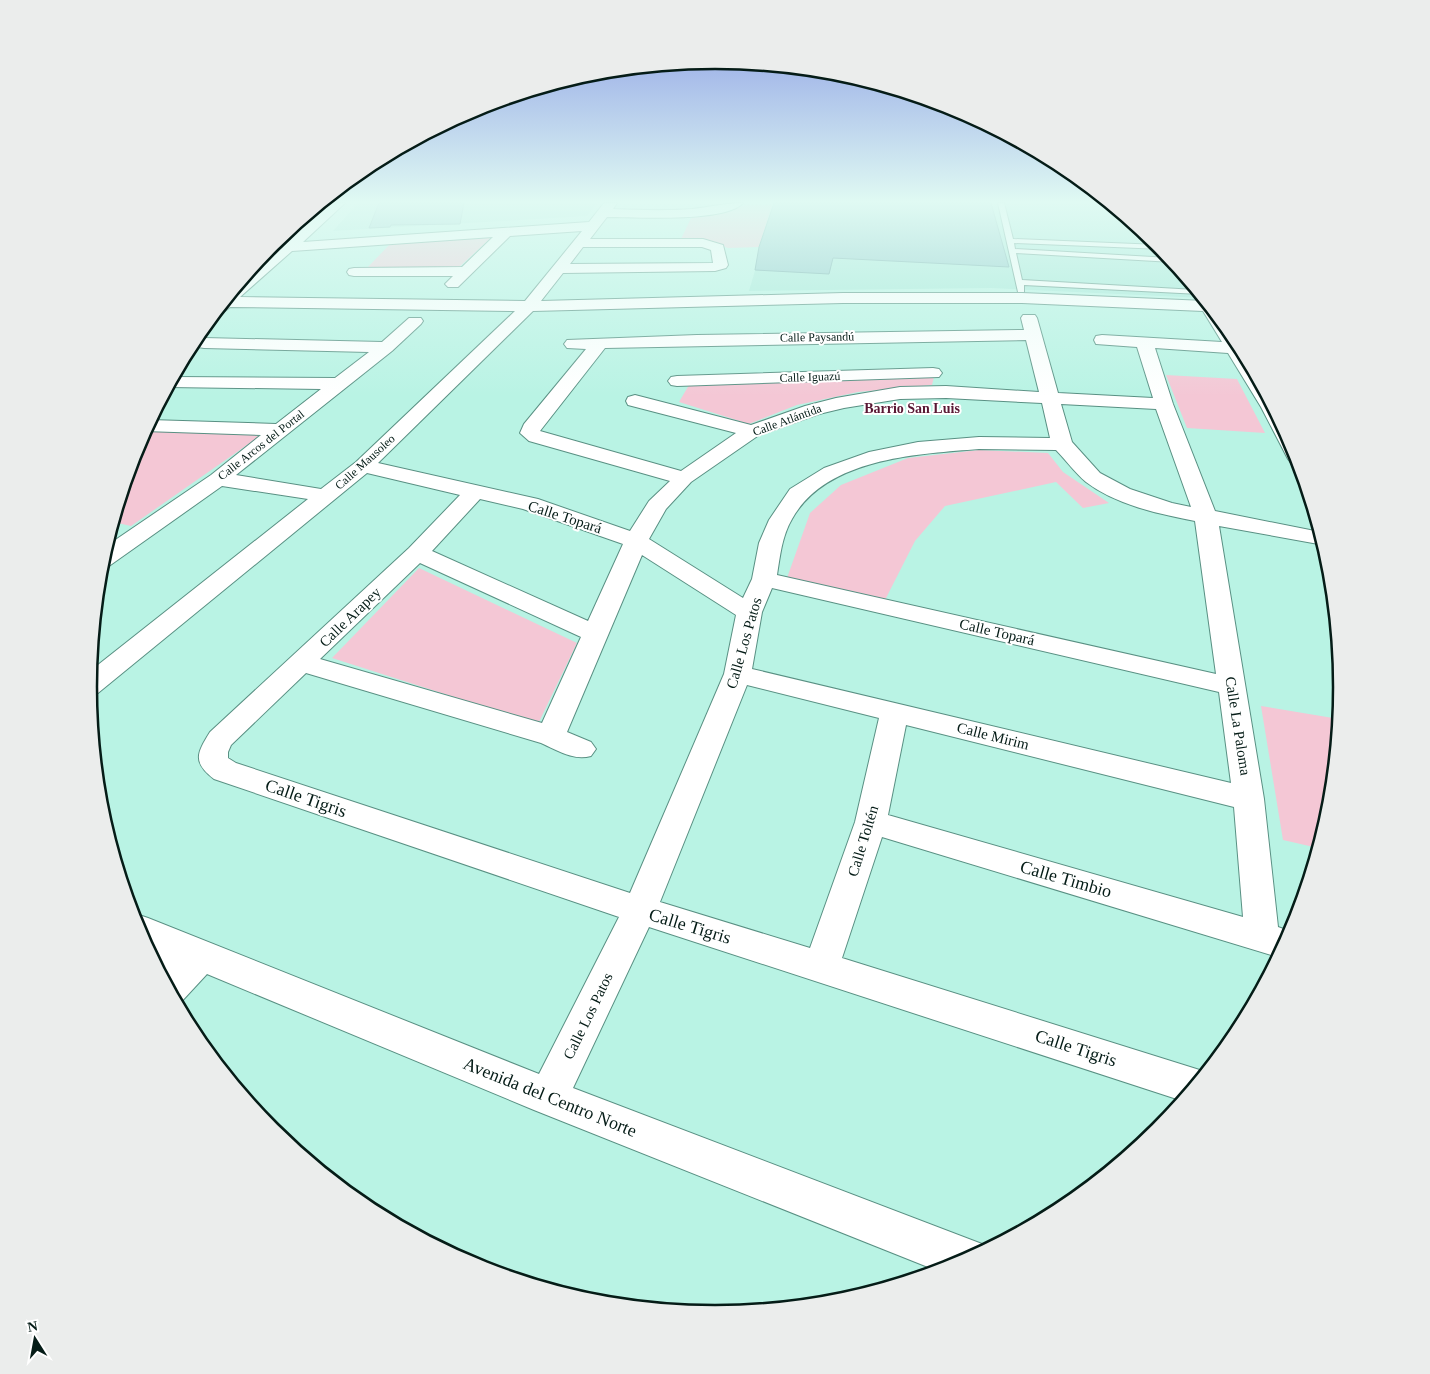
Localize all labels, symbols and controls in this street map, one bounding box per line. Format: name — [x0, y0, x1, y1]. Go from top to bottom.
street label: Calle Paysandú — [780, 329, 854, 345]
street label: Calle Iguazú — [779, 369, 841, 385]
street label: Calle Atlántida — [751, 401, 824, 439]
district label: Barrio San Luis — [864, 401, 960, 416]
street label: Calle Arcos del Portal — [215, 407, 307, 483]
street label: Calle Mausoleo — [332, 431, 398, 493]
street label: Calle Topará — [526, 498, 604, 537]
street label: Calle Arapey — [316, 584, 384, 650]
street label: Calle Los Patos — [723, 595, 765, 690]
street label: Calle Topará — [958, 616, 1036, 648]
street label: Calle La Paloma — [1222, 675, 1254, 777]
street label: Calle Mirim — [955, 719, 1031, 753]
street label: Calle Tigris — [263, 775, 349, 821]
street label: Calle Toltén — [845, 803, 882, 878]
street label: Calle Timbio — [1018, 856, 1114, 902]
street label: Calle Tigris — [647, 904, 733, 948]
street label: Calle Los Patos — [560, 970, 616, 1062]
street label: Calle Tigris — [1033, 1025, 1119, 1071]
street label: Avenida del Centro Norte — [460, 1053, 640, 1141]
north arrow — [10, 1314, 60, 1364]
text: N — [26, 1318, 39, 1335]

